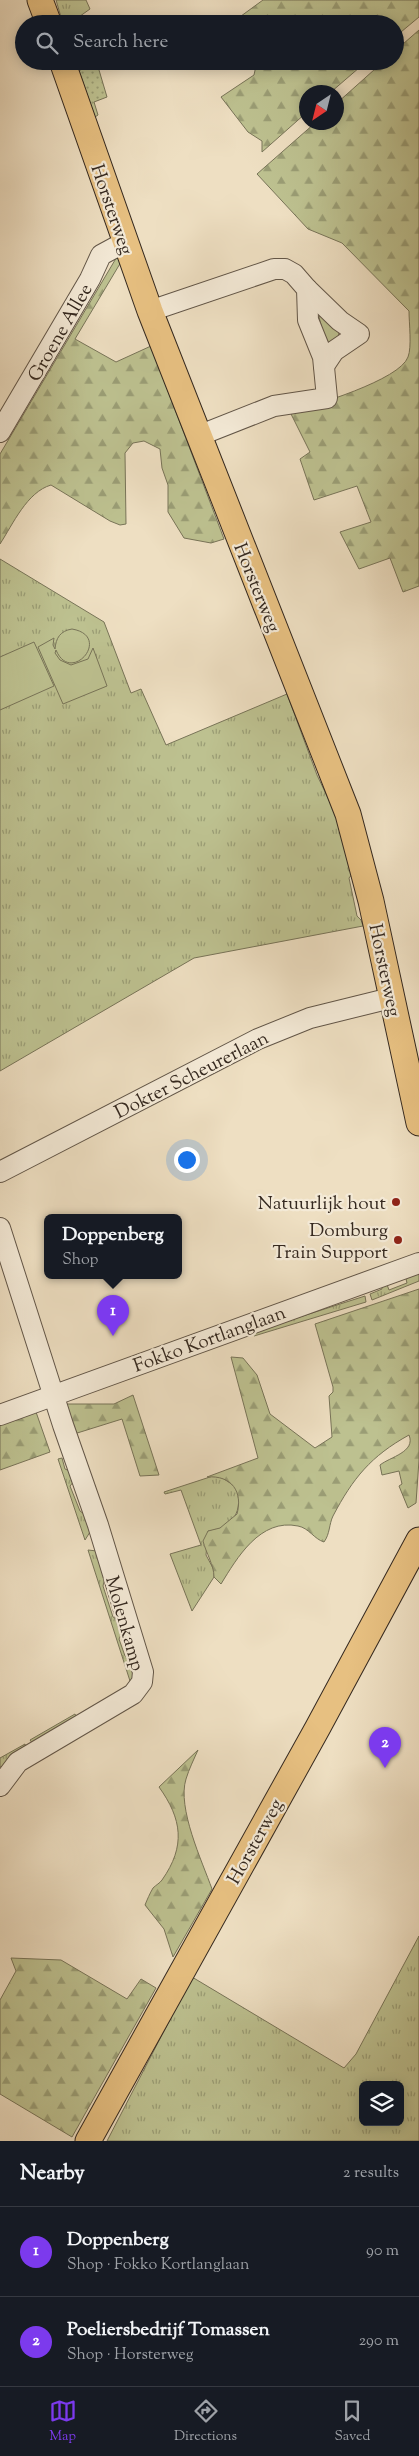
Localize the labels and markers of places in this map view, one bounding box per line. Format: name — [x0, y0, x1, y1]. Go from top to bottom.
place label: Natuurlijk hout — [258, 1191, 386, 1218]
marker: Natuurlijk hout — [390, 1196, 402, 1208]
place label: Domburg Train Support — [273, 1218, 388, 1267]
marker: Domburg Train Support — [392, 1234, 404, 1246]
pin: 1 — [97, 1295, 129, 1336]
pin: 2 — [369, 1727, 401, 1768]

